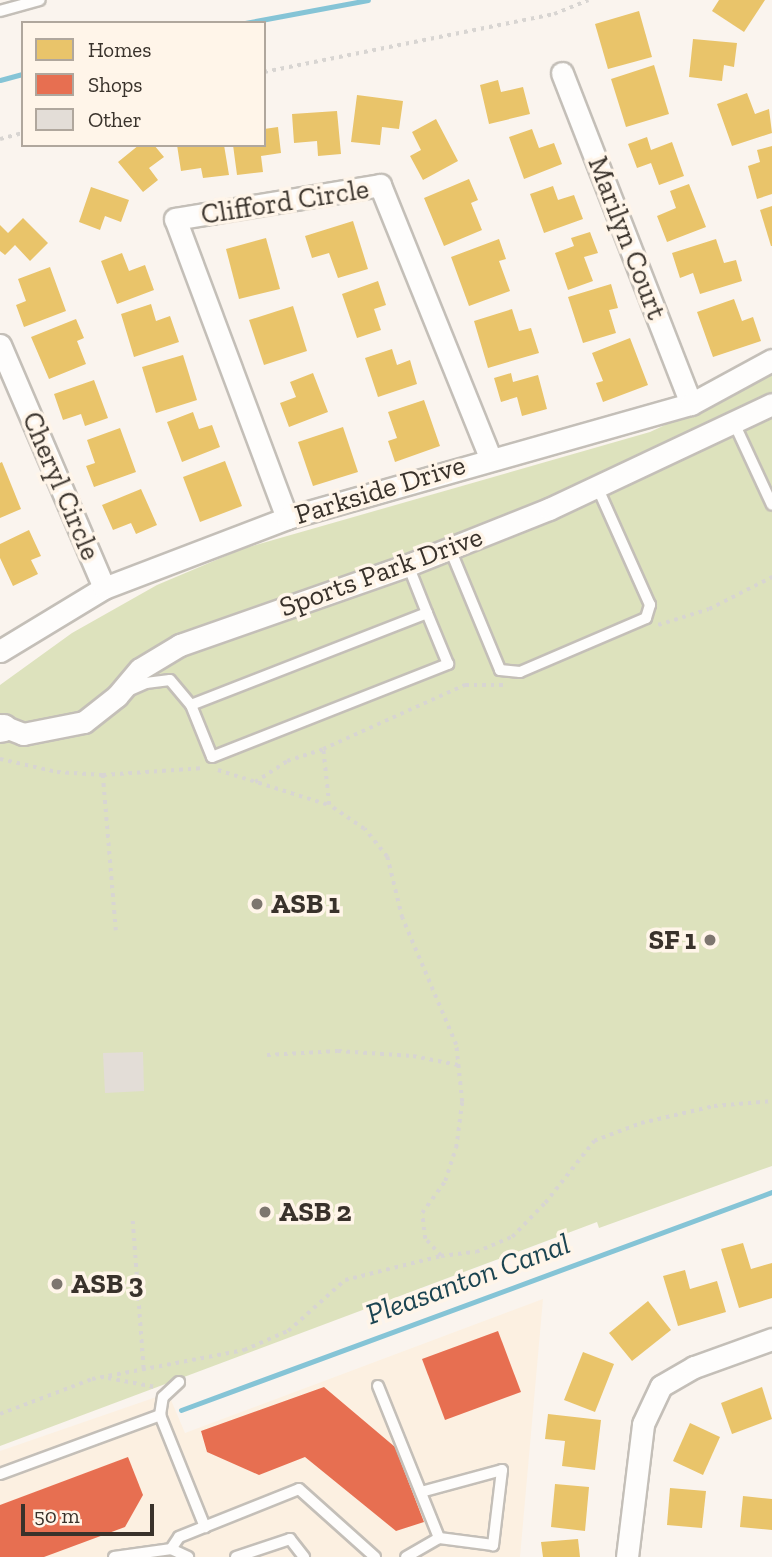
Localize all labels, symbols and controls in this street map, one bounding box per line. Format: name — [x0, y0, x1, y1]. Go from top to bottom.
legend — [21, 21, 266, 147]
text: Homes — [88, 37, 151, 62]
text: Shops — [88, 72, 142, 97]
text: Other — [88, 107, 142, 132]
street label: Marilyn Court — [581, 152, 673, 324]
street label: Clifford Circle — [199, 172, 371, 232]
street label: Cheryl Circle — [15, 407, 107, 565]
street label: Parkside Drive — [291, 448, 469, 532]
street label: Sports Park Drive — [275, 520, 487, 624]
place label: ASB 1 — [271, 887, 340, 921]
marker: ASB 1 — [249, 896, 265, 912]
place label: SF 1 — [648, 923, 696, 957]
marker: SF 1 — [702, 932, 718, 948]
place label: ASB 2 — [279, 1195, 352, 1229]
marker: ASB 2 — [257, 1204, 273, 1220]
water label: Pleasanton Canal — [361, 1225, 575, 1333]
place label: ASB 3 — [71, 1267, 143, 1301]
marker: ASB 3 — [49, 1276, 65, 1292]
scale bar — [24, 1490, 158, 1534]
text: 50 m — [34, 1503, 80, 1528]

